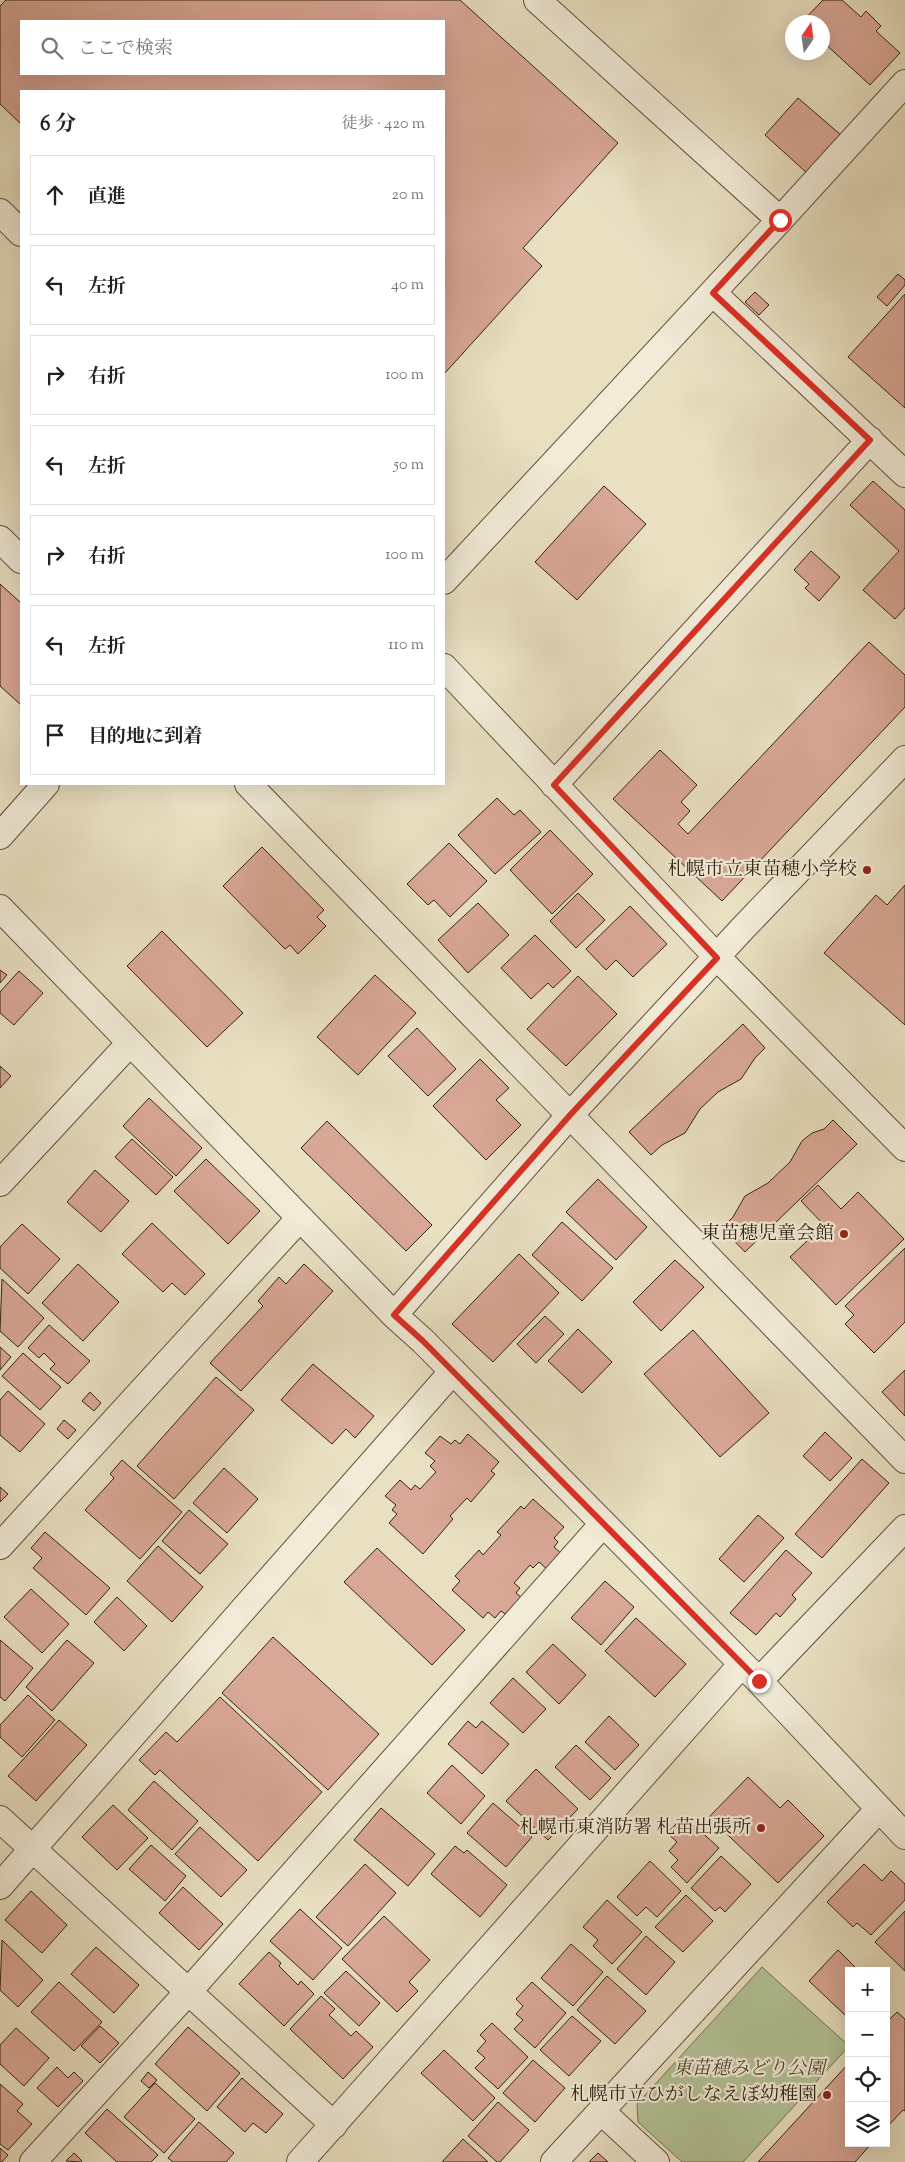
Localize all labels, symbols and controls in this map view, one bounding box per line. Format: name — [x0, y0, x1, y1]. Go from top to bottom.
north arrow — [785, 15, 830, 60]
search box — [20, 20, 445, 75]
icon: search — [38, 34, 66, 62]
text: ここで検索 — [78, 36, 173, 63]
text: 6 分 — [40, 110, 76, 140]
text: 徒歩 · 420 m — [341, 113, 425, 136]
icon: ahead — [41, 181, 69, 209]
text: 直進 — [88, 184, 126, 211]
text: 20 m — [391, 184, 424, 207]
route start — [769, 209, 792, 232]
icon: left — [41, 271, 69, 299]
text: 左折 — [88, 274, 126, 301]
text: 40 m — [391, 274, 424, 297]
icon: right — [41, 361, 69, 389]
text: 右折 — [88, 364, 126, 391]
text: 100 m — [385, 364, 424, 387]
icon: left — [41, 451, 69, 479]
text: 左折 — [88, 454, 126, 481]
text: 50 m — [393, 454, 424, 477]
icon: right — [41, 541, 69, 569]
text: 右折 — [88, 544, 126, 571]
text: 100 m — [385, 544, 424, 567]
icon: left — [41, 631, 69, 659]
text: 左折 — [88, 634, 126, 661]
text: 110 m — [388, 634, 424, 657]
icon: arrive — [41, 721, 69, 749]
text: 目的地に到着 — [88, 724, 202, 751]
place label: 札幌市立東苗穂小学校 — [667, 857, 857, 884]
marker: 札幌市立東苗穂小学校 — [861, 864, 873, 876]
place label: 東苗穂児童会館 — [701, 1221, 834, 1248]
marker: 東苗穂児童会館 — [838, 1228, 850, 1240]
route end — [748, 1670, 771, 1693]
place label: 札幌市東消防署 札苗出張所 — [519, 1815, 751, 1842]
marker: 札幌市東消防署 札苗出張所 — [755, 1822, 767, 1834]
map controls — [845, 1967, 890, 2147]
button: + — [845, 1967, 890, 2012]
button: − — [845, 2012, 890, 2057]
park label: 東苗穂みどり公園 — [673, 2056, 828, 2083]
button: locate — [845, 2057, 890, 2102]
place label: 札幌市立ひがしなえぼ幼稚園 — [570, 2082, 817, 2109]
marker: 札幌市立ひがしなえぼ幼稚園 — [821, 2089, 833, 2101]
button: layers — [845, 2102, 890, 2147]

